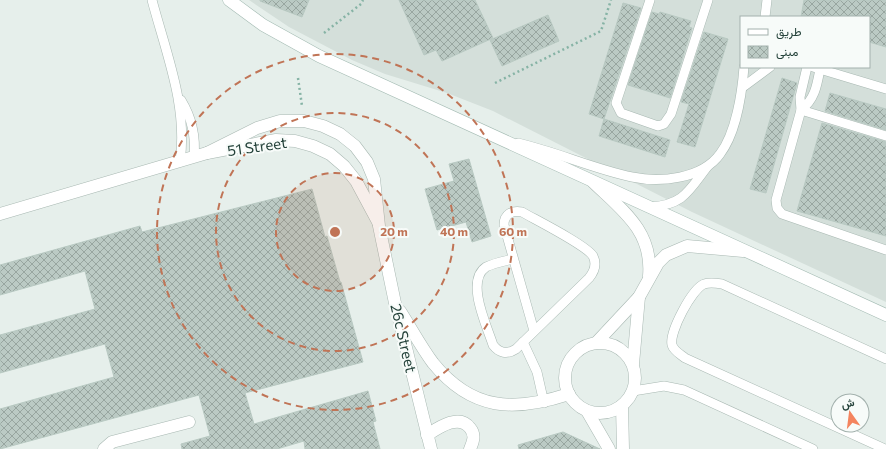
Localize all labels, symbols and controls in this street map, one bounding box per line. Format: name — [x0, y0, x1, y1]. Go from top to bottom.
legend — [740, 16, 870, 68]
text: طريق — [776, 24, 802, 40]
text: مبنى — [776, 44, 798, 60]
street label: 51 Street — [226, 133, 288, 159]
text: 20 m — [380, 224, 408, 238]
text: 40 m — [440, 224, 468, 238]
text: 60 m — [499, 224, 527, 238]
centre of rings — [328, 225, 342, 239]
street label: 26c Street — [387, 302, 421, 374]
north arrow — [830, 393, 870, 433]
text: ش — [839, 395, 856, 412]

